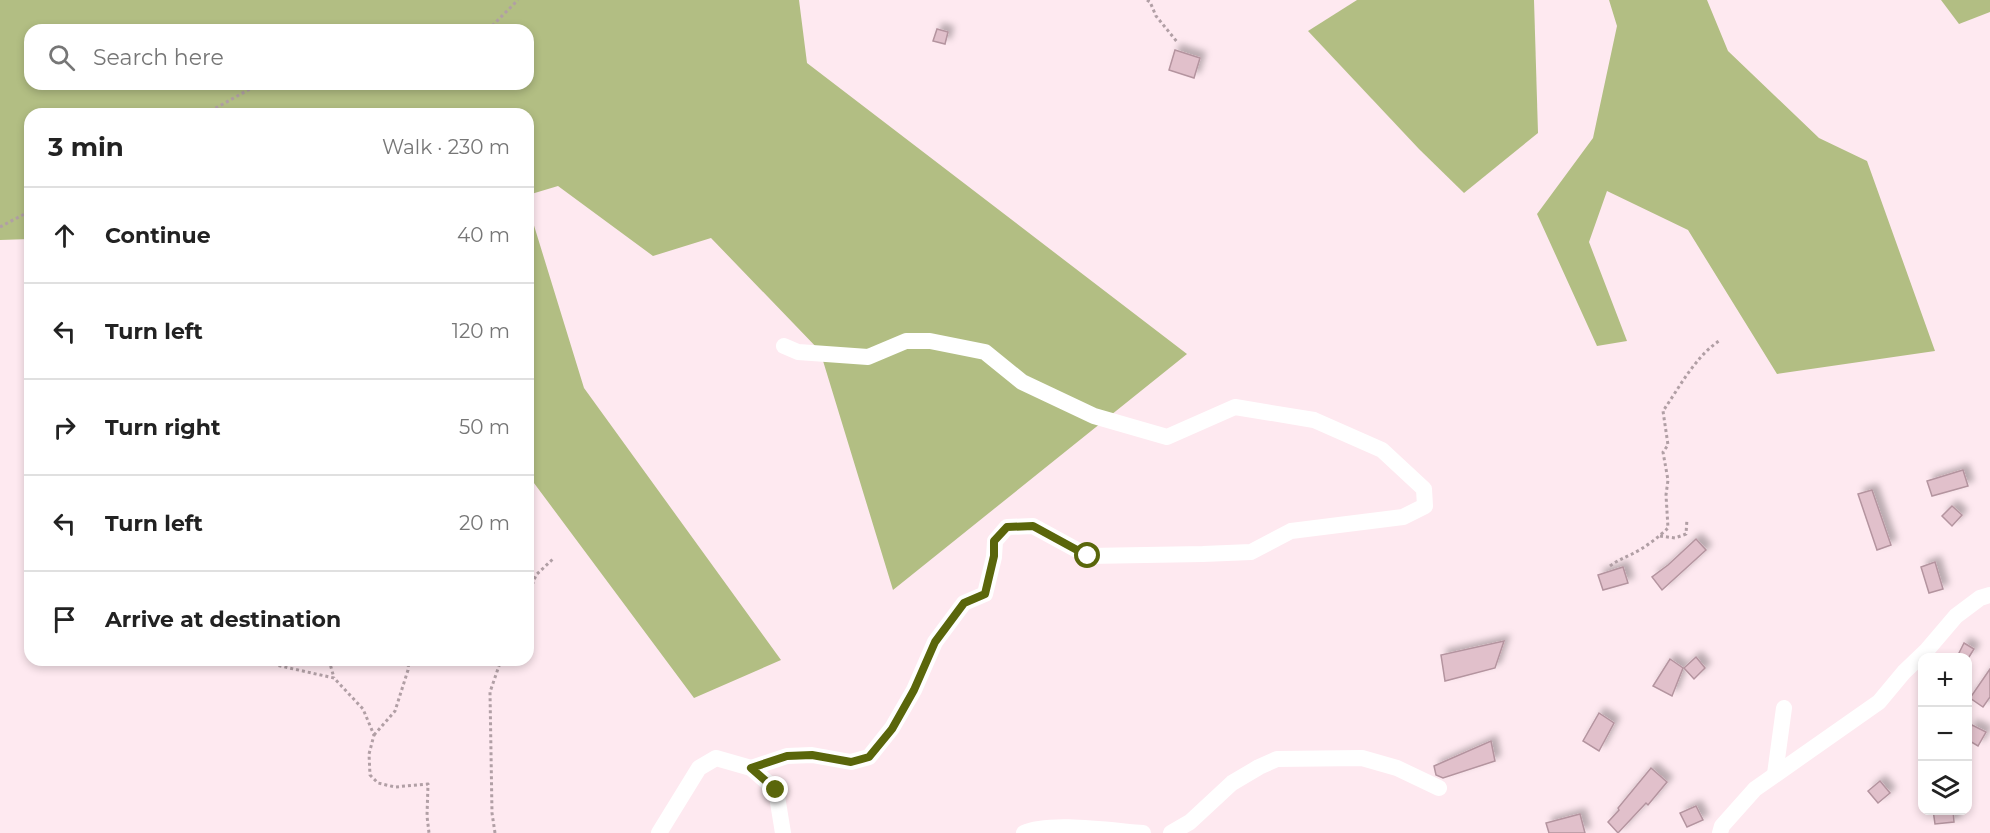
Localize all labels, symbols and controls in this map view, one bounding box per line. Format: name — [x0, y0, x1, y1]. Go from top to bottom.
search box — [24, 24, 534, 90]
icon: search — [45, 41, 78, 74]
text: Search here — [93, 44, 224, 71]
text: 3 min — [48, 131, 124, 163]
text: Walk · 230 m — [382, 135, 510, 159]
icon: ahead — [48, 219, 81, 252]
text: Continue — [105, 222, 211, 249]
text: 40 m — [457, 223, 510, 247]
icon: left — [48, 315, 81, 348]
text: Turn left — [105, 318, 203, 345]
text: 120 m — [452, 319, 510, 343]
icon: right — [48, 411, 81, 444]
text: Turn right — [105, 414, 220, 441]
text: 50 m — [459, 415, 510, 439]
icon: left — [48, 507, 81, 540]
text: Turn left — [105, 510, 203, 537]
text: 20 m — [459, 511, 510, 535]
route start — [1074, 542, 1100, 568]
icon: arrive — [48, 603, 81, 636]
text: Arrive at destination — [105, 606, 341, 633]
map controls — [1918, 653, 1972, 815]
button: + — [1918, 653, 1972, 707]
button: − — [1918, 707, 1972, 761]
button: layers — [1918, 761, 1972, 815]
route end — [762, 776, 788, 802]

